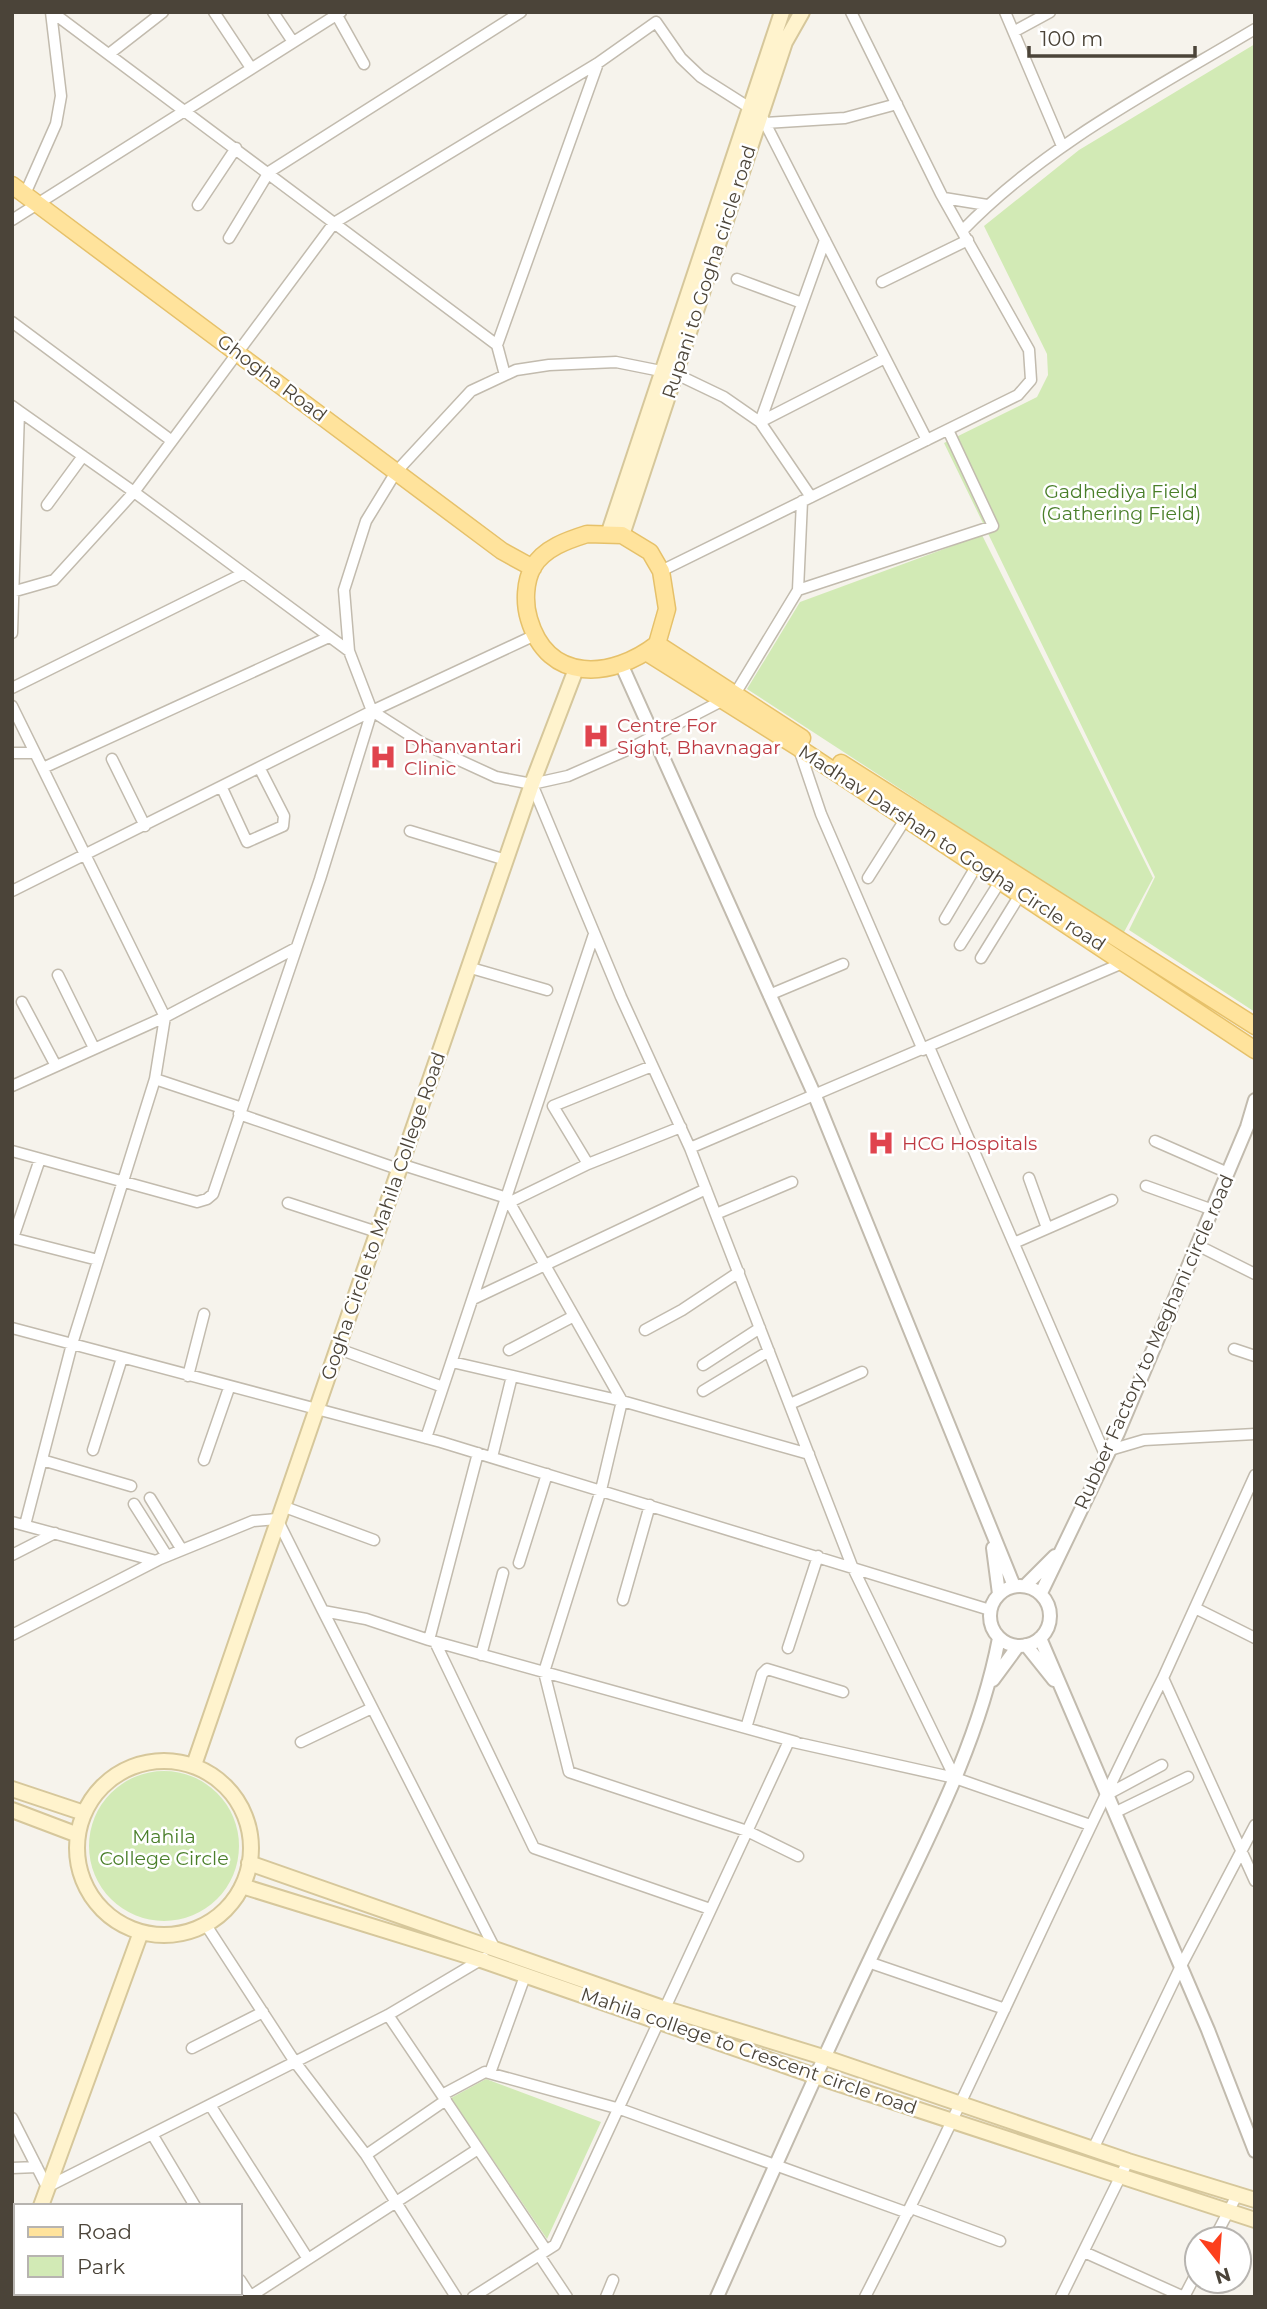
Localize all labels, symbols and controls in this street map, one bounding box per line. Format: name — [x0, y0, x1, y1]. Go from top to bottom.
scale bar — [1029, 14, 1195, 58]
text: 100 m — [1040, 26, 1103, 51]
street label: Rupani to Gogha circle road — [657, 143, 761, 401]
street label: Ghogha Road — [213, 329, 331, 427]
park label: Gadhediya Field (Gathering Field) — [1041, 480, 1201, 525]
place label: Centre For Sight, Bhavnagar — [617, 714, 781, 759]
hospital icon: Centre For Sight, Bhavnagar — [581, 721, 611, 751]
place label: Dhanvantari Clinic — [404, 735, 522, 780]
street label: Madhav Darshan to Gogha Circle road — [794, 740, 1110, 956]
hospital icon: Dhanvantari Clinic — [368, 742, 398, 772]
street label: Gogha Circle to Mahila College Road — [316, 1049, 450, 1383]
hospital icon: HCG Hospitals — [866, 1128, 896, 1158]
place label: HCG Hospitals — [902, 1132, 1037, 1155]
street label: Rubber Factory to Meghani circle road — [1069, 1171, 1239, 1513]
park label: Mahila College Circle — [99, 1825, 229, 1870]
street label: Mahila college to Crescent circle road — [578, 1982, 920, 2120]
legend — [14, 2204, 242, 2295]
text: Road — [77, 2219, 132, 2244]
north arrow — [1183, 2225, 1253, 2295]
text: Park — [77, 2254, 125, 2279]
text: N — [1212, 2263, 1234, 2289]

